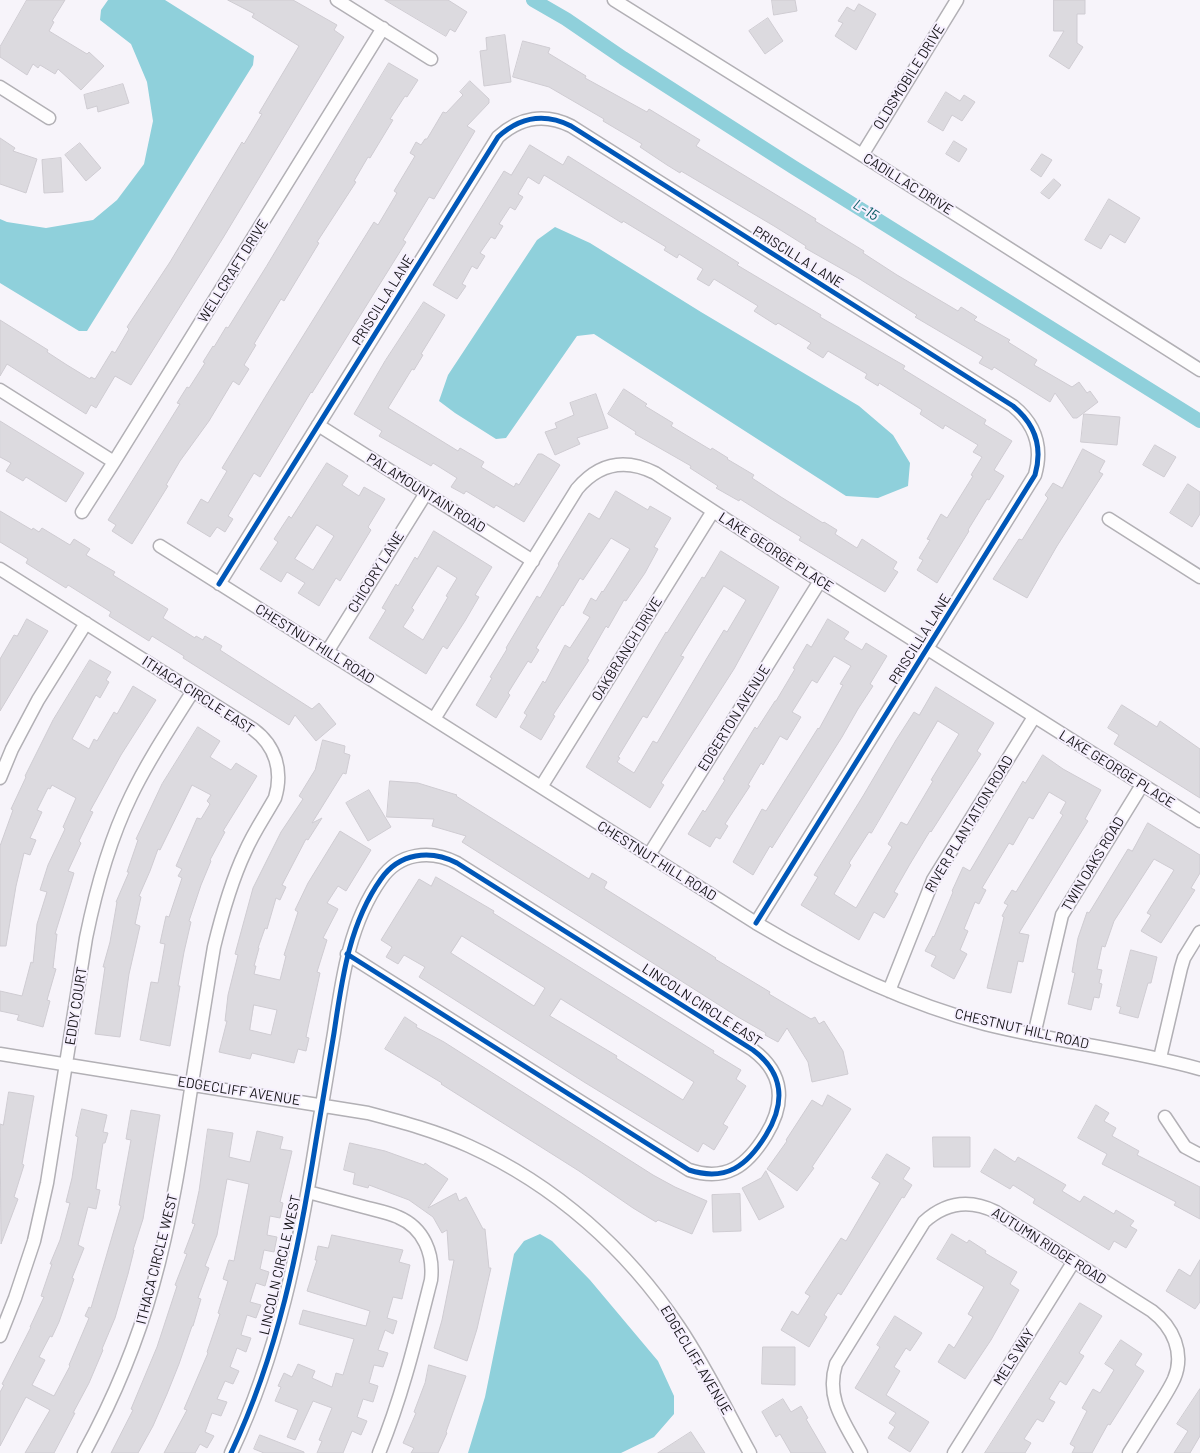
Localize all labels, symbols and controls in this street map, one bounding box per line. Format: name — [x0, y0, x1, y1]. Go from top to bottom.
street label: OLDSMOBILE DRIVE — [870, 21, 948, 133]
street label: CADILLAC DRIVE — [860, 150, 956, 218]
water label: L-15 — [850, 195, 882, 225]
street label: WELLCRAFT DRIVE — [194, 216, 272, 326]
street label: PRISCILLA LANE — [750, 222, 846, 292]
street label: PRISCILLA LANE — [348, 252, 418, 348]
street label: PALAMOUNTAIN ROAD — [364, 450, 488, 536]
street label: LAKE GEORGE PLACE — [716, 509, 836, 595]
street label: CHICORY LANE — [344, 528, 408, 616]
street label: PRISCILLA LANE — [885, 591, 955, 687]
street label: OAKBRANCH DRIVE — [588, 594, 666, 704]
street label: CHESTNUT HILL ROAD — [252, 601, 378, 687]
street label: ITHACA CIRCLE EAST — [139, 653, 257, 737]
street label: EDGERTON AVENUE — [694, 662, 774, 774]
street label: LAKE GEORGE PLACE — [1056, 727, 1178, 811]
street label: RIVER PLANTATION ROAD — [921, 753, 1017, 895]
street label: TWIN OAKS ROAD — [1058, 814, 1128, 914]
street label: CHESTNUT HILL ROAD — [594, 818, 720, 904]
street label: LINCOLN CIRCLE EAST — [639, 960, 765, 1050]
street label: EDDY COURT — [62, 966, 90, 1046]
street label: CHESTNUT HILL ROAD — [953, 1005, 1091, 1053]
street label: EDGECLIFF AVENUE — [176, 1073, 302, 1109]
street label: ITHACA CIRCLE WEST — [133, 1192, 181, 1326]
street label: LINCOLN CIRCLE WEST — [256, 1193, 304, 1337]
street label: AUTUMN RIDGE ROAD — [989, 1204, 1109, 1288]
street label: EDGECLIFF AVENUE — [657, 1302, 735, 1418]
street label: MELS WAY — [990, 1325, 1038, 1389]

